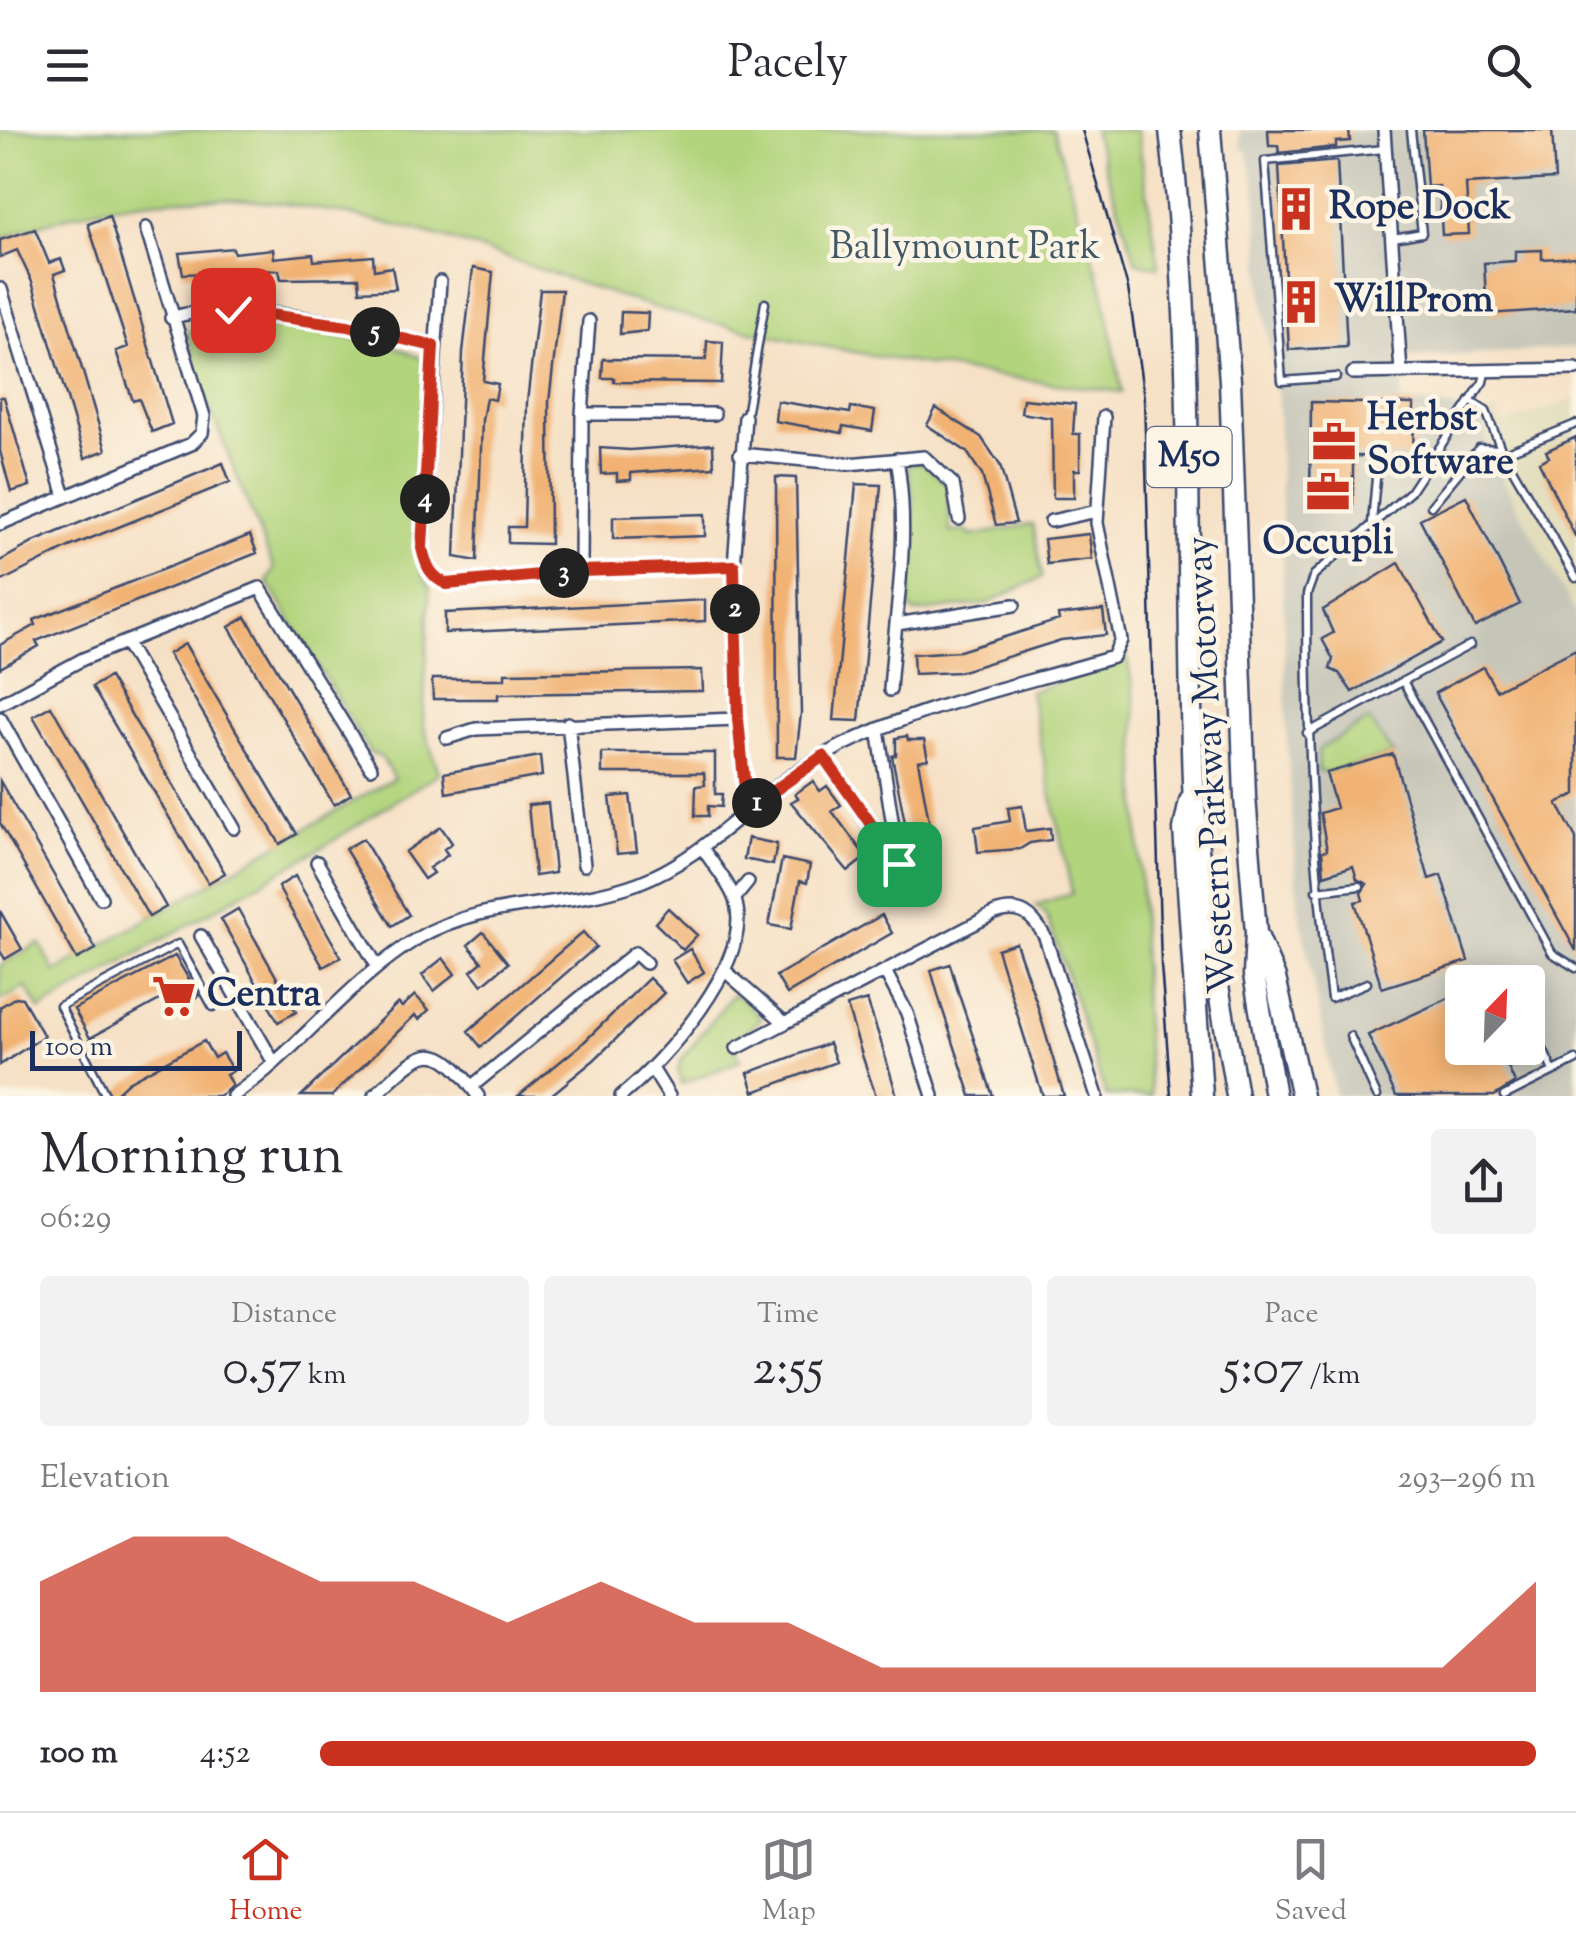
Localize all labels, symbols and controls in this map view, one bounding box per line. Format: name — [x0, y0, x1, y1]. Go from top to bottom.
text: Pacely — [728, 33, 848, 98]
icon: menu — [40, 38, 95, 93]
icon: search — [1481, 38, 1536, 93]
place label: Rope Dock — [1329, 182, 1511, 236]
building icon: Rope Dock — [1272, 185, 1320, 233]
park label: Ballymount Park — [830, 222, 1101, 276]
pin — [191, 268, 276, 353]
place label: WillProm — [1334, 275, 1494, 329]
building icon: WillProm — [1277, 278, 1325, 326]
icon: check — [206, 283, 261, 338]
pin: 5 — [350, 307, 400, 357]
text: 5 — [370, 312, 380, 352]
place label: Herbst Software — [1367, 393, 1514, 491]
office icon: Herbst Software — [1310, 418, 1358, 466]
road number: M50 — [1146, 427, 1232, 487]
office icon: Occupli — [1304, 468, 1352, 516]
pin: 4 — [400, 474, 450, 524]
text: 4 — [418, 479, 432, 519]
place label: Occupli — [1263, 517, 1394, 571]
street label: Western Parkway Motorway — [1174, 535, 1252, 995]
pin: 3 — [539, 548, 589, 598]
text: 3 — [558, 553, 570, 593]
pin: 2 — [710, 584, 760, 634]
text: 2 — [728, 589, 742, 629]
pin: 1 — [732, 778, 782, 828]
text: 1 — [752, 783, 762, 823]
pin — [857, 822, 942, 907]
icon: arrive — [872, 837, 927, 892]
north arrow — [1445, 965, 1545, 1065]
map controls — [1445, 965, 1545, 1065]
place label: Centra — [207, 969, 322, 1023]
supermarket icon: Centra — [150, 972, 198, 1020]
scale bar — [30, 1026, 242, 1070]
text: 100 m — [45, 1028, 113, 1068]
text: Morning run — [40, 1119, 344, 1198]
button: share — [1431, 1129, 1536, 1234]
text: 06:29 — [40, 1196, 111, 1242]
text: Distance — [232, 1295, 337, 1335]
text: Time — [757, 1295, 819, 1335]
text: Pace — [1265, 1295, 1318, 1335]
text: 0.57 — [222, 1335, 302, 1407]
text: 2:55 — [752, 1335, 824, 1407]
text: 5:07 — [1223, 1335, 1304, 1407]
text: km — [302, 1356, 346, 1396]
text: /km — [1304, 1356, 1361, 1396]
text: Elevation — [40, 1456, 170, 1502]
text: 293–296 m — [1397, 1456, 1536, 1502]
text: 100 m — [40, 1731, 118, 1777]
text: 4:52 — [200, 1731, 250, 1777]
tab: Home — [229, 1832, 303, 1932]
tab: Map — [761, 1832, 816, 1932]
tab: Saved — [1275, 1832, 1347, 1932]

